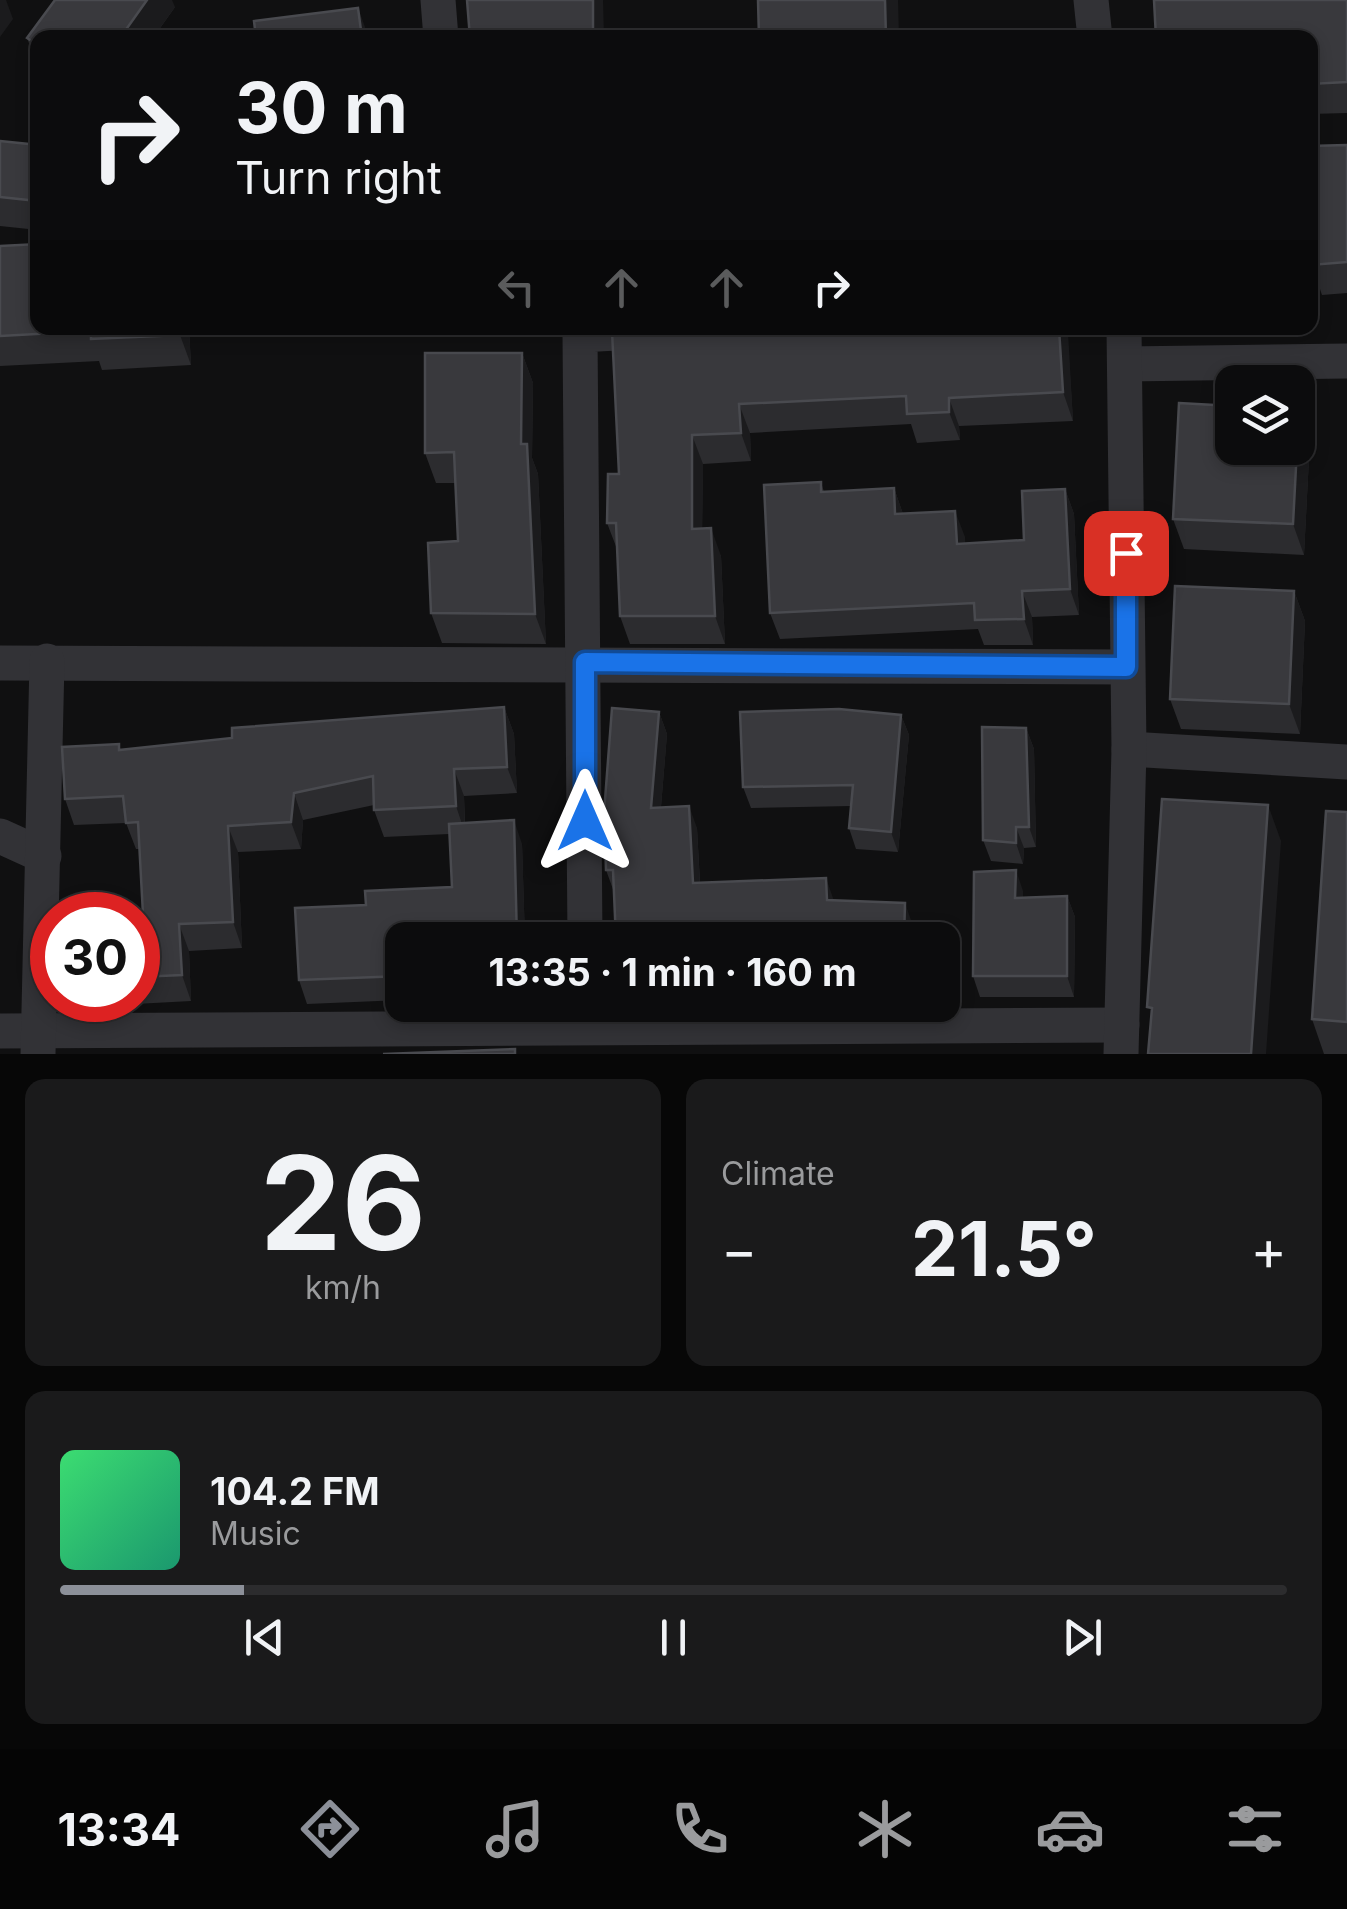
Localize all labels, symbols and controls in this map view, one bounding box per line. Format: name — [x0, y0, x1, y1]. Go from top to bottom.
text: 30 m — [235, 65, 408, 150]
icon: right — [70, 70, 200, 200]
text: Turn right — [235, 150, 442, 205]
icon: left — [489, 260, 544, 315]
icon: ahead — [594, 260, 649, 315]
icon: ahead — [699, 260, 754, 315]
icon: right — [804, 260, 859, 315]
map controls — [1215, 365, 1315, 465]
button: layers — [1215, 365, 1315, 465]
pin — [1084, 511, 1169, 596]
icon: arrive — [1099, 526, 1154, 581]
position arrow — [533, 769, 637, 873]
speed limit sign: 30 — [30, 892, 160, 1022]
text: 13:35 · 1 min · 160 m — [488, 949, 857, 995]
text: 26 — [260, 1124, 426, 1281]
text: Climate — [721, 1154, 835, 1193]
text: 21.5° — [911, 1203, 1097, 1294]
text: − — [721, 1217, 757, 1283]
text: + — [1251, 1217, 1287, 1283]
text: km/h — [305, 1268, 381, 1307]
text: 104.2 FM — [210, 1468, 380, 1514]
text: Music — [210, 1514, 301, 1553]
icon: previous — [237, 1610, 292, 1665]
icon: pause — [646, 1610, 701, 1665]
icon: next — [1055, 1610, 1110, 1665]
icon: directions — [295, 1794, 365, 1864]
icon: music — [480, 1794, 550, 1864]
icon: phone — [665, 1794, 735, 1864]
icon: climate — [850, 1794, 920, 1864]
icon: car — [1035, 1794, 1105, 1864]
icon: filters — [1220, 1794, 1290, 1864]
text: 13:34 — [57, 1802, 180, 1857]

